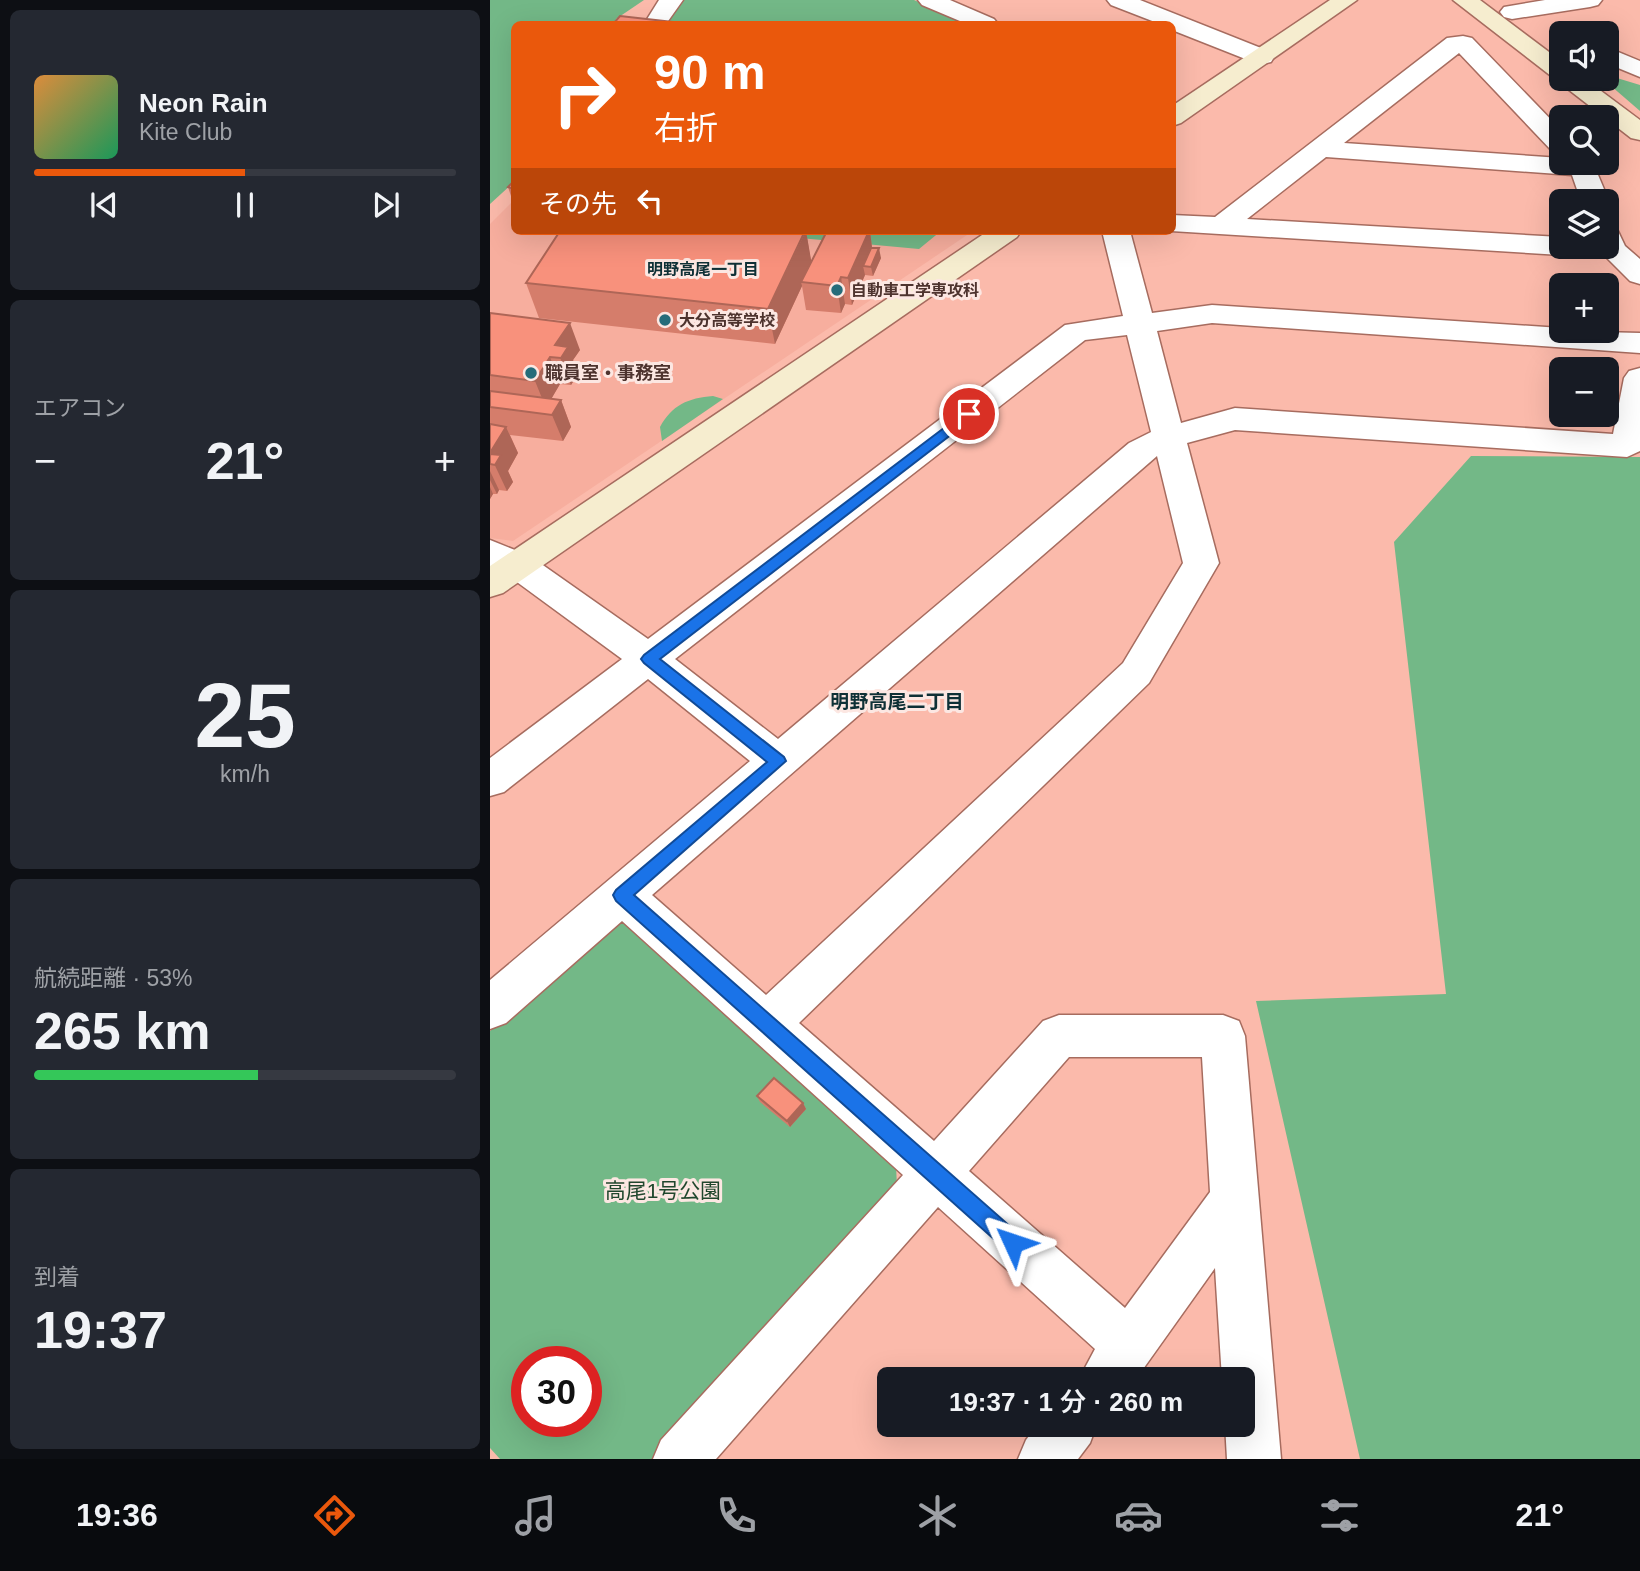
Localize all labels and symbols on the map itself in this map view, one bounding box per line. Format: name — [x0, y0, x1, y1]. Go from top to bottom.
district label: 明野高尾一丁目 — [647, 261, 759, 278]
marker: 自動車工学専攻科 — [829, 282, 845, 298]
place label: 自動車工学専攻科 — [851, 282, 979, 299]
marker: 大分高等学校 — [657, 312, 673, 328]
place label: 大分高等学校 — [679, 312, 775, 329]
place label: 職員室・事務室 — [545, 363, 671, 383]
marker: 職員室・事務室 — [523, 365, 539, 381]
pin — [939, 384, 999, 444]
district label: 明野高尾二丁目 — [830, 691, 964, 712]
park label: 高尾1号公園 — [605, 1179, 721, 1202]
position arrow — [976, 1206, 1050, 1280]
speed limit sign: 30 — [511, 1346, 602, 1437]

